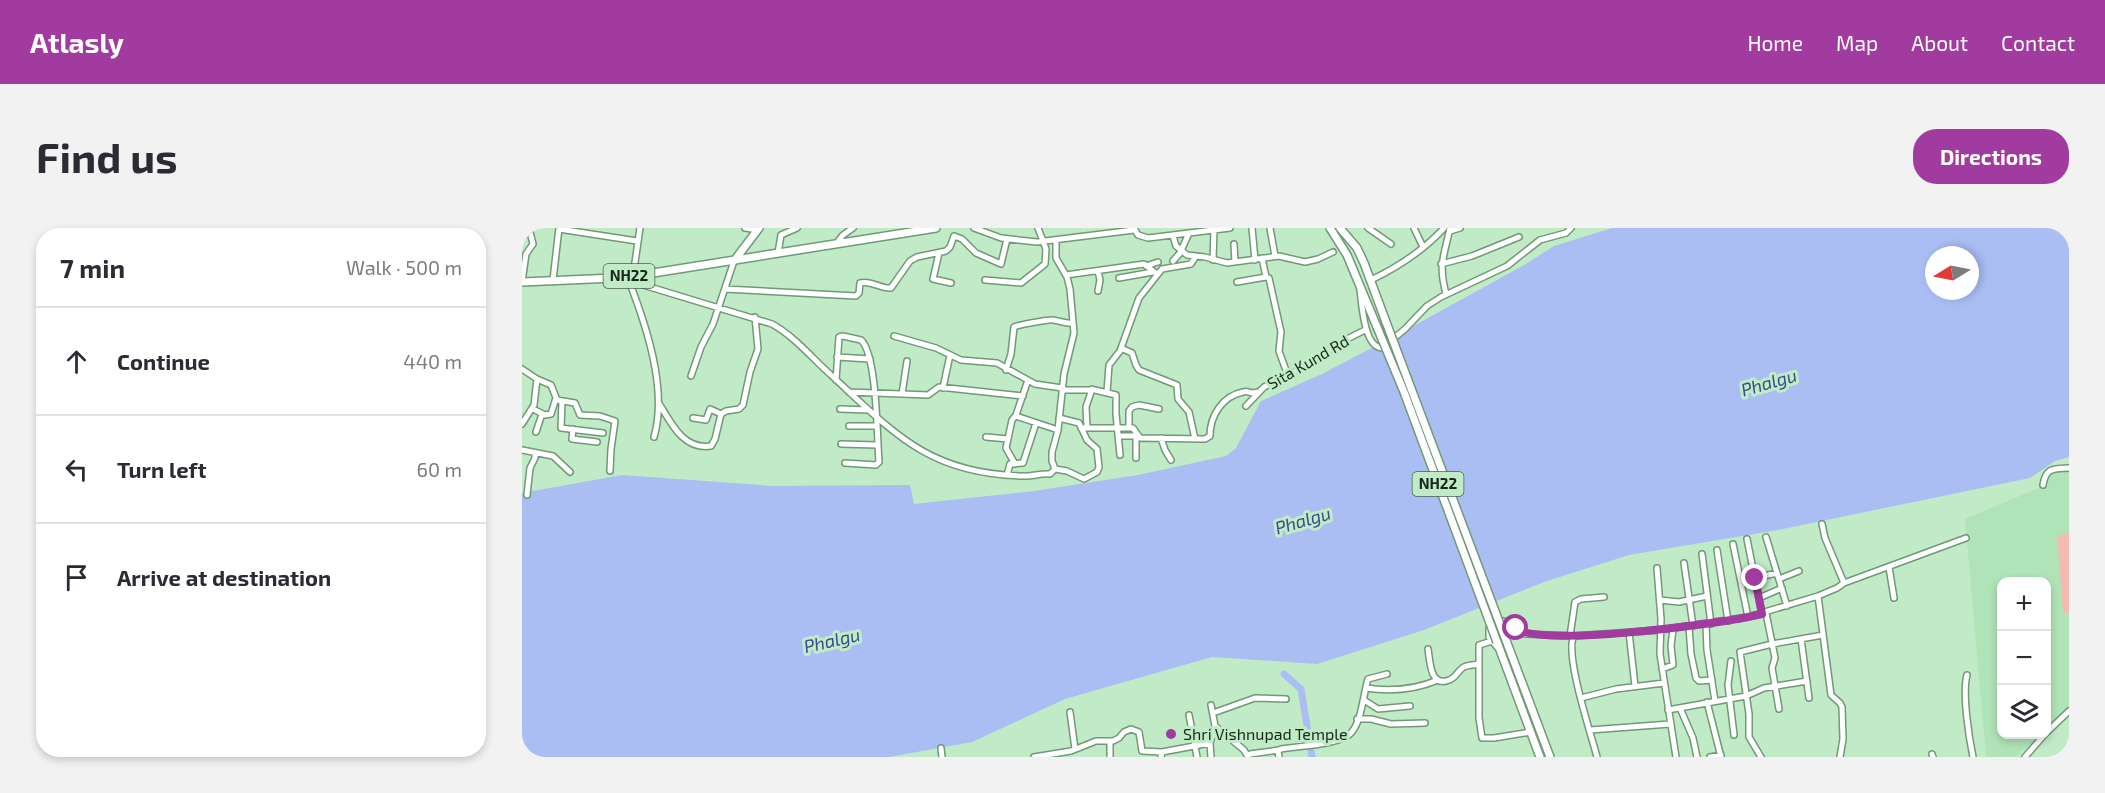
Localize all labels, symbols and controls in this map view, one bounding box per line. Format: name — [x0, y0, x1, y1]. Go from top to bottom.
text: Atlasly — [30, 25, 124, 59]
text: Home — [1747, 30, 1803, 55]
text: Map — [1836, 30, 1878, 55]
text: About — [1911, 30, 1968, 55]
text: Contact — [2001, 30, 2075, 55]
button: Directions — [1913, 129, 2069, 184]
text: Find us — [36, 131, 178, 181]
north arrow — [1925, 246, 1979, 300]
text: 7 min — [60, 252, 125, 283]
text: Walk · 500 m — [346, 255, 462, 279]
road number: NH22 — [604, 264, 654, 288]
street label: Sita Kund Rd — [1264, 331, 1352, 393]
icon: ahead — [60, 345, 93, 378]
text: Continue — [117, 348, 210, 374]
text: 440 m — [403, 349, 462, 373]
water label: Phalgu — [1738, 364, 1799, 400]
icon: left — [60, 453, 93, 486]
text: Turn left — [117, 456, 206, 482]
text: 60 m — [417, 457, 462, 481]
road number: NH22 — [1412, 472, 1464, 496]
water label: Phalgu — [1272, 502, 1333, 538]
icon: arrive — [60, 561, 93, 594]
text: Arrive at destination — [117, 564, 331, 590]
route end — [1741, 564, 1767, 590]
map controls — [1997, 577, 2051, 739]
button: + — [1997, 577, 2051, 631]
route start — [1502, 614, 1528, 640]
water label: Phalgu — [801, 623, 862, 657]
button: − — [1997, 631, 2051, 685]
button: layers — [1997, 685, 2051, 739]
place label: Shri Vishnupad Temple — [1183, 724, 1348, 743]
marker: Shri Vishnupad Temple — [1164, 727, 1178, 741]

